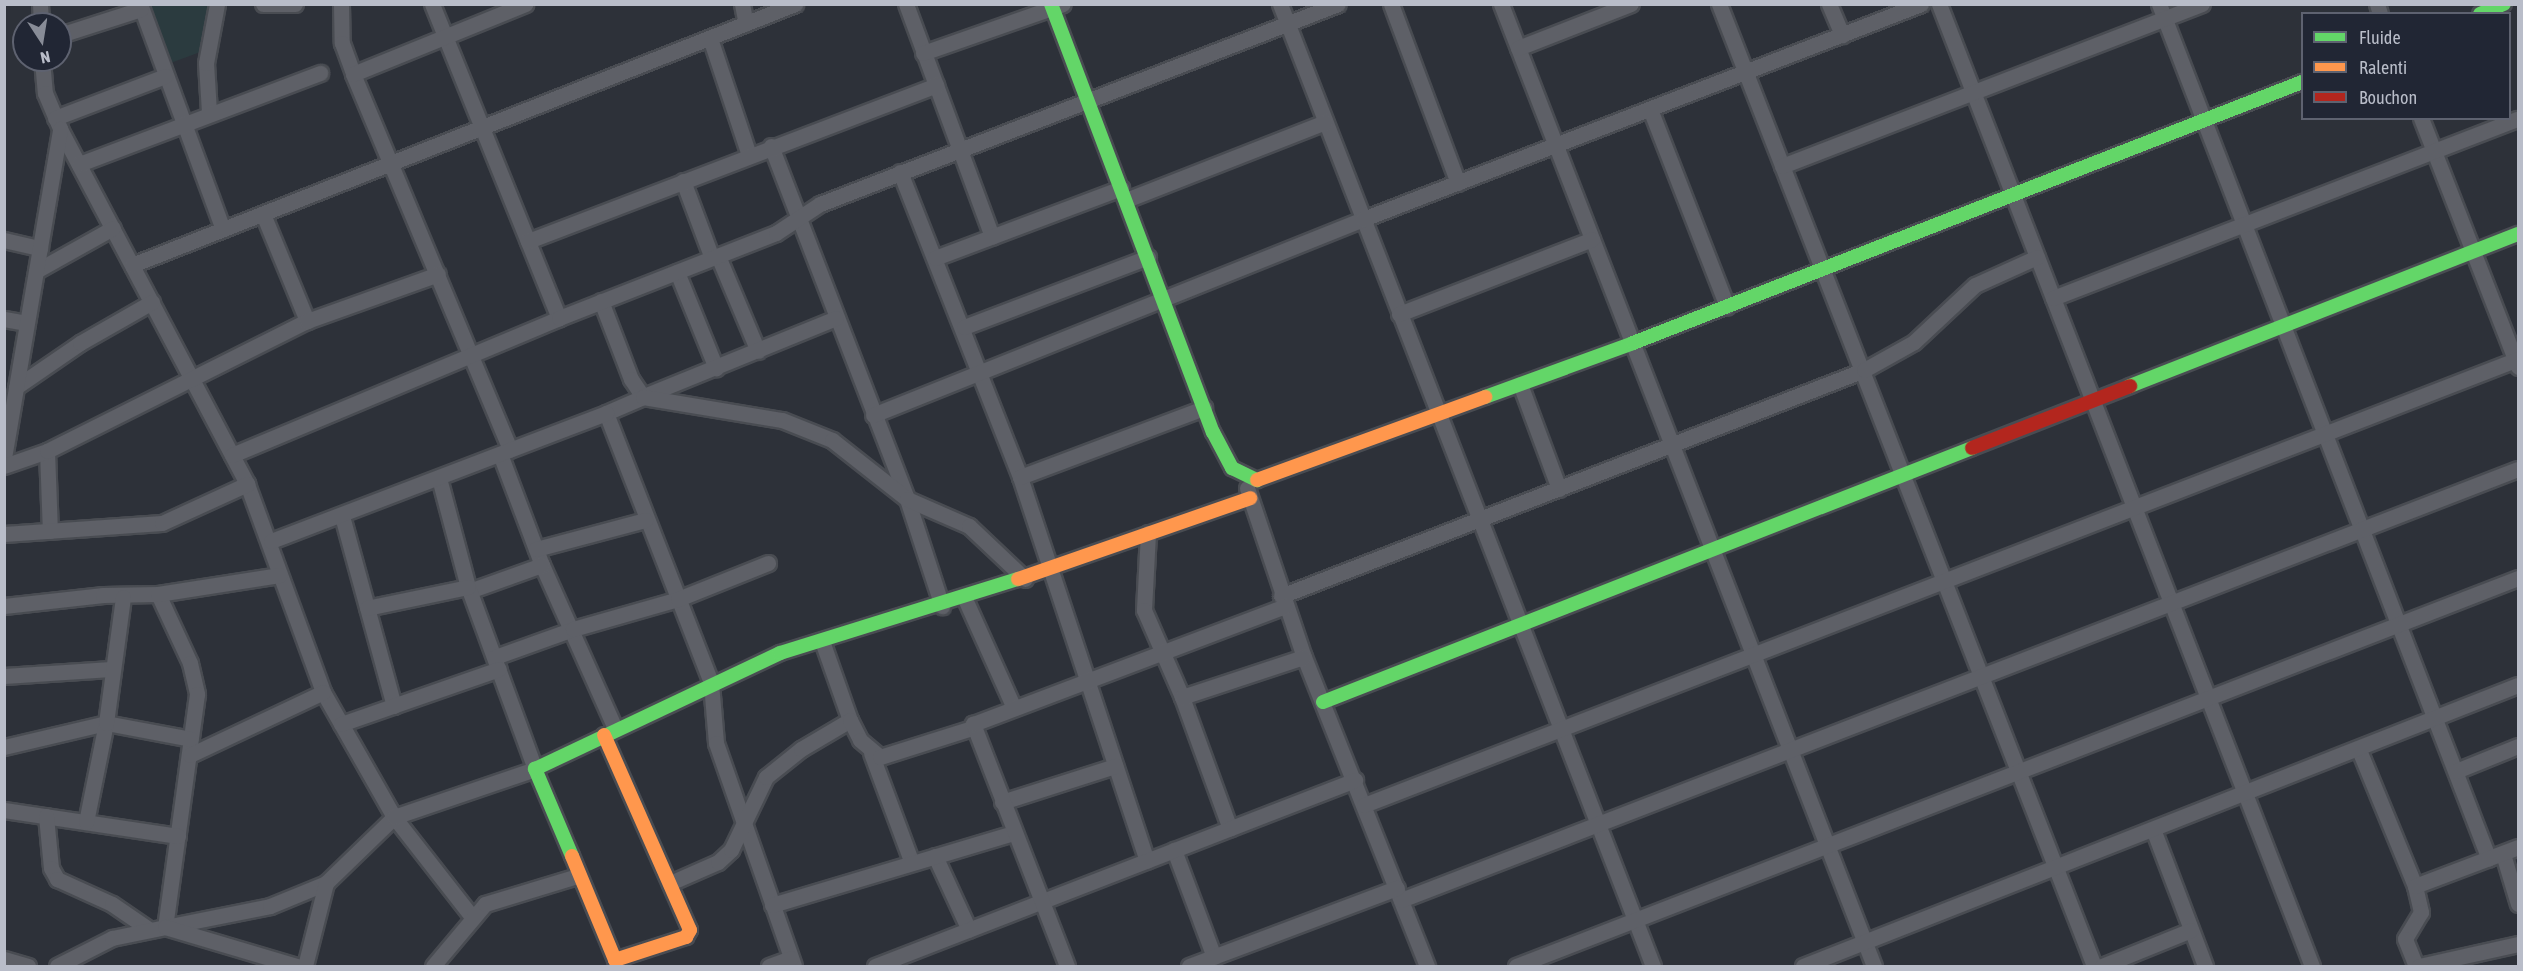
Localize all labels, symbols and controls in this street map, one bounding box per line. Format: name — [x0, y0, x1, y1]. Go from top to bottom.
north arrow — [12, 12, 72, 72]
legend — [2301, 12, 2511, 120]
text: Fluide — [2359, 27, 2401, 48]
text: N — [39, 48, 52, 67]
text: Ralenti — [2359, 57, 2407, 78]
text: Bouchon — [2359, 87, 2417, 108]

